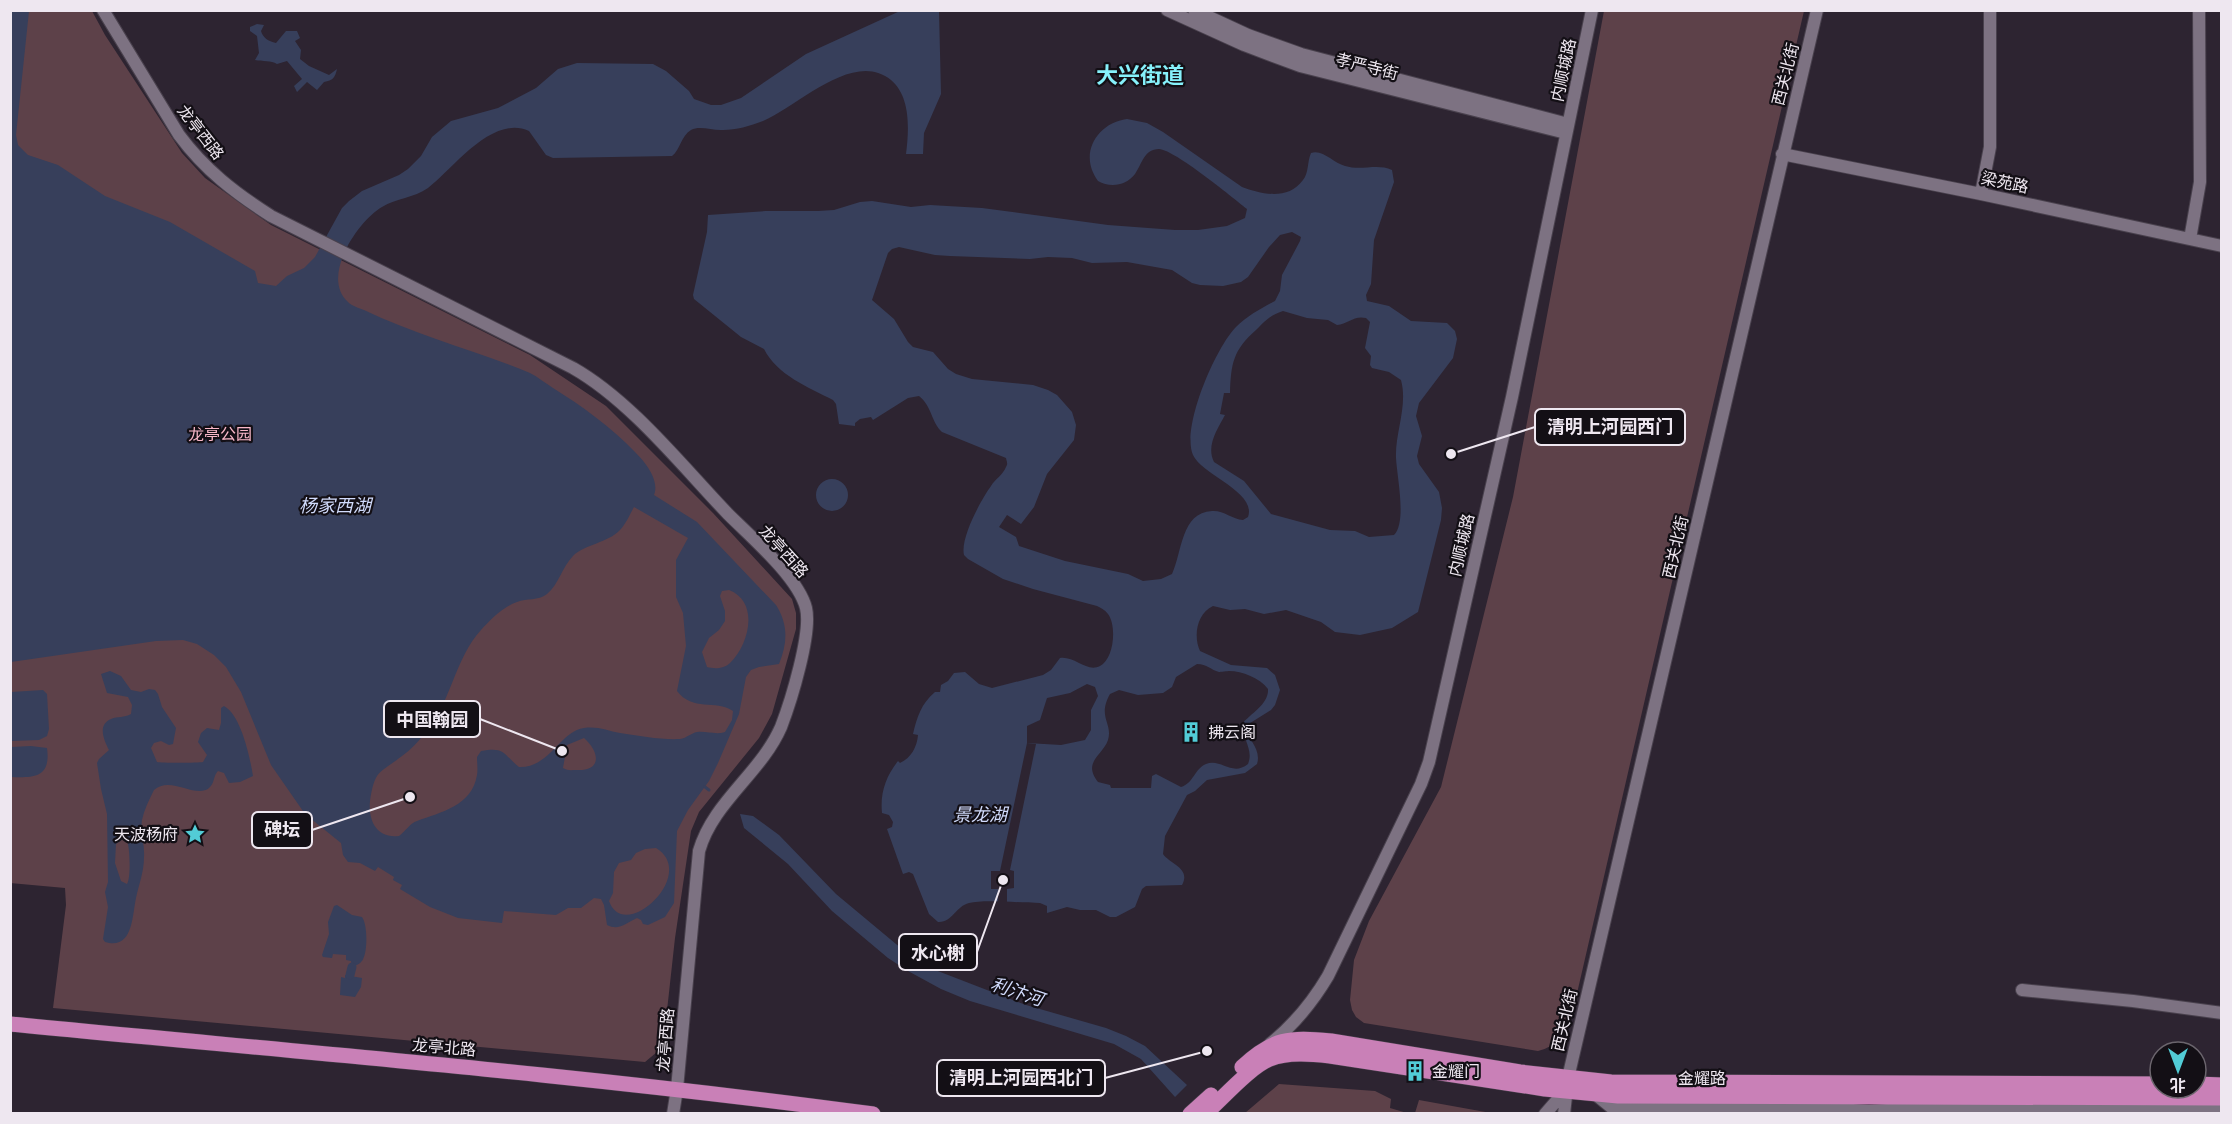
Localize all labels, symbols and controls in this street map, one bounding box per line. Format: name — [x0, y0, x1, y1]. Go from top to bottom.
street label: 内顺城路 — [1548, 37, 1579, 103]
street label: 西关北街 — [1769, 41, 1802, 107]
street label: 孝严寺街 — [1334, 50, 1400, 83]
district label: 大兴街道 — [1096, 63, 1184, 88]
street label: 龙亭西路 — [173, 101, 228, 163]
street label: 梁苑路 — [1979, 168, 2030, 197]
callout: 清明上河园西门 — [1535, 409, 1685, 445]
text: 清明上河园西门 — [1547, 416, 1673, 437]
park label: 龙亭公园 — [188, 425, 252, 444]
water label: 杨家西湖 — [299, 495, 374, 516]
street label: 内顺城路 — [1445, 512, 1478, 578]
street label: 西关北街 — [1659, 514, 1692, 580]
street label: 龙亭西路 — [755, 521, 812, 581]
callout: 中国翰园 — [384, 701, 480, 737]
text: 中国翰园 — [396, 709, 468, 730]
building icon: 拂云阁 — [1179, 720, 1203, 744]
place label: 拂云阁 — [1208, 723, 1256, 742]
water label: 景龙湖 — [953, 804, 1010, 825]
callout: 碑坛 — [252, 812, 312, 848]
text: 碑坛 — [264, 819, 300, 840]
place icon: 天波杨府 — [183, 822, 207, 846]
place label: 天波杨府 — [114, 825, 178, 844]
callout: 水心榭 — [899, 934, 977, 970]
text: 水心榭 — [911, 942, 965, 963]
water label: 利汴河 — [988, 973, 1049, 1011]
street label: 西关北街 — [1548, 987, 1581, 1053]
street label: 龙亭西路 — [653, 1007, 678, 1073]
street label: 龙亭北路 — [411, 1035, 477, 1060]
north arrow — [2148, 1040, 2208, 1100]
building icon: 金耀门 — [1403, 1059, 1427, 1083]
callout: 清明上河园西北门 — [937, 1060, 1105, 1096]
place label: 金耀门 — [1432, 1062, 1480, 1081]
text: 清明上河园西北门 — [949, 1067, 1093, 1088]
street label: 金耀路 — [1678, 1069, 1726, 1088]
text: 北 — [2170, 1075, 2186, 1094]

